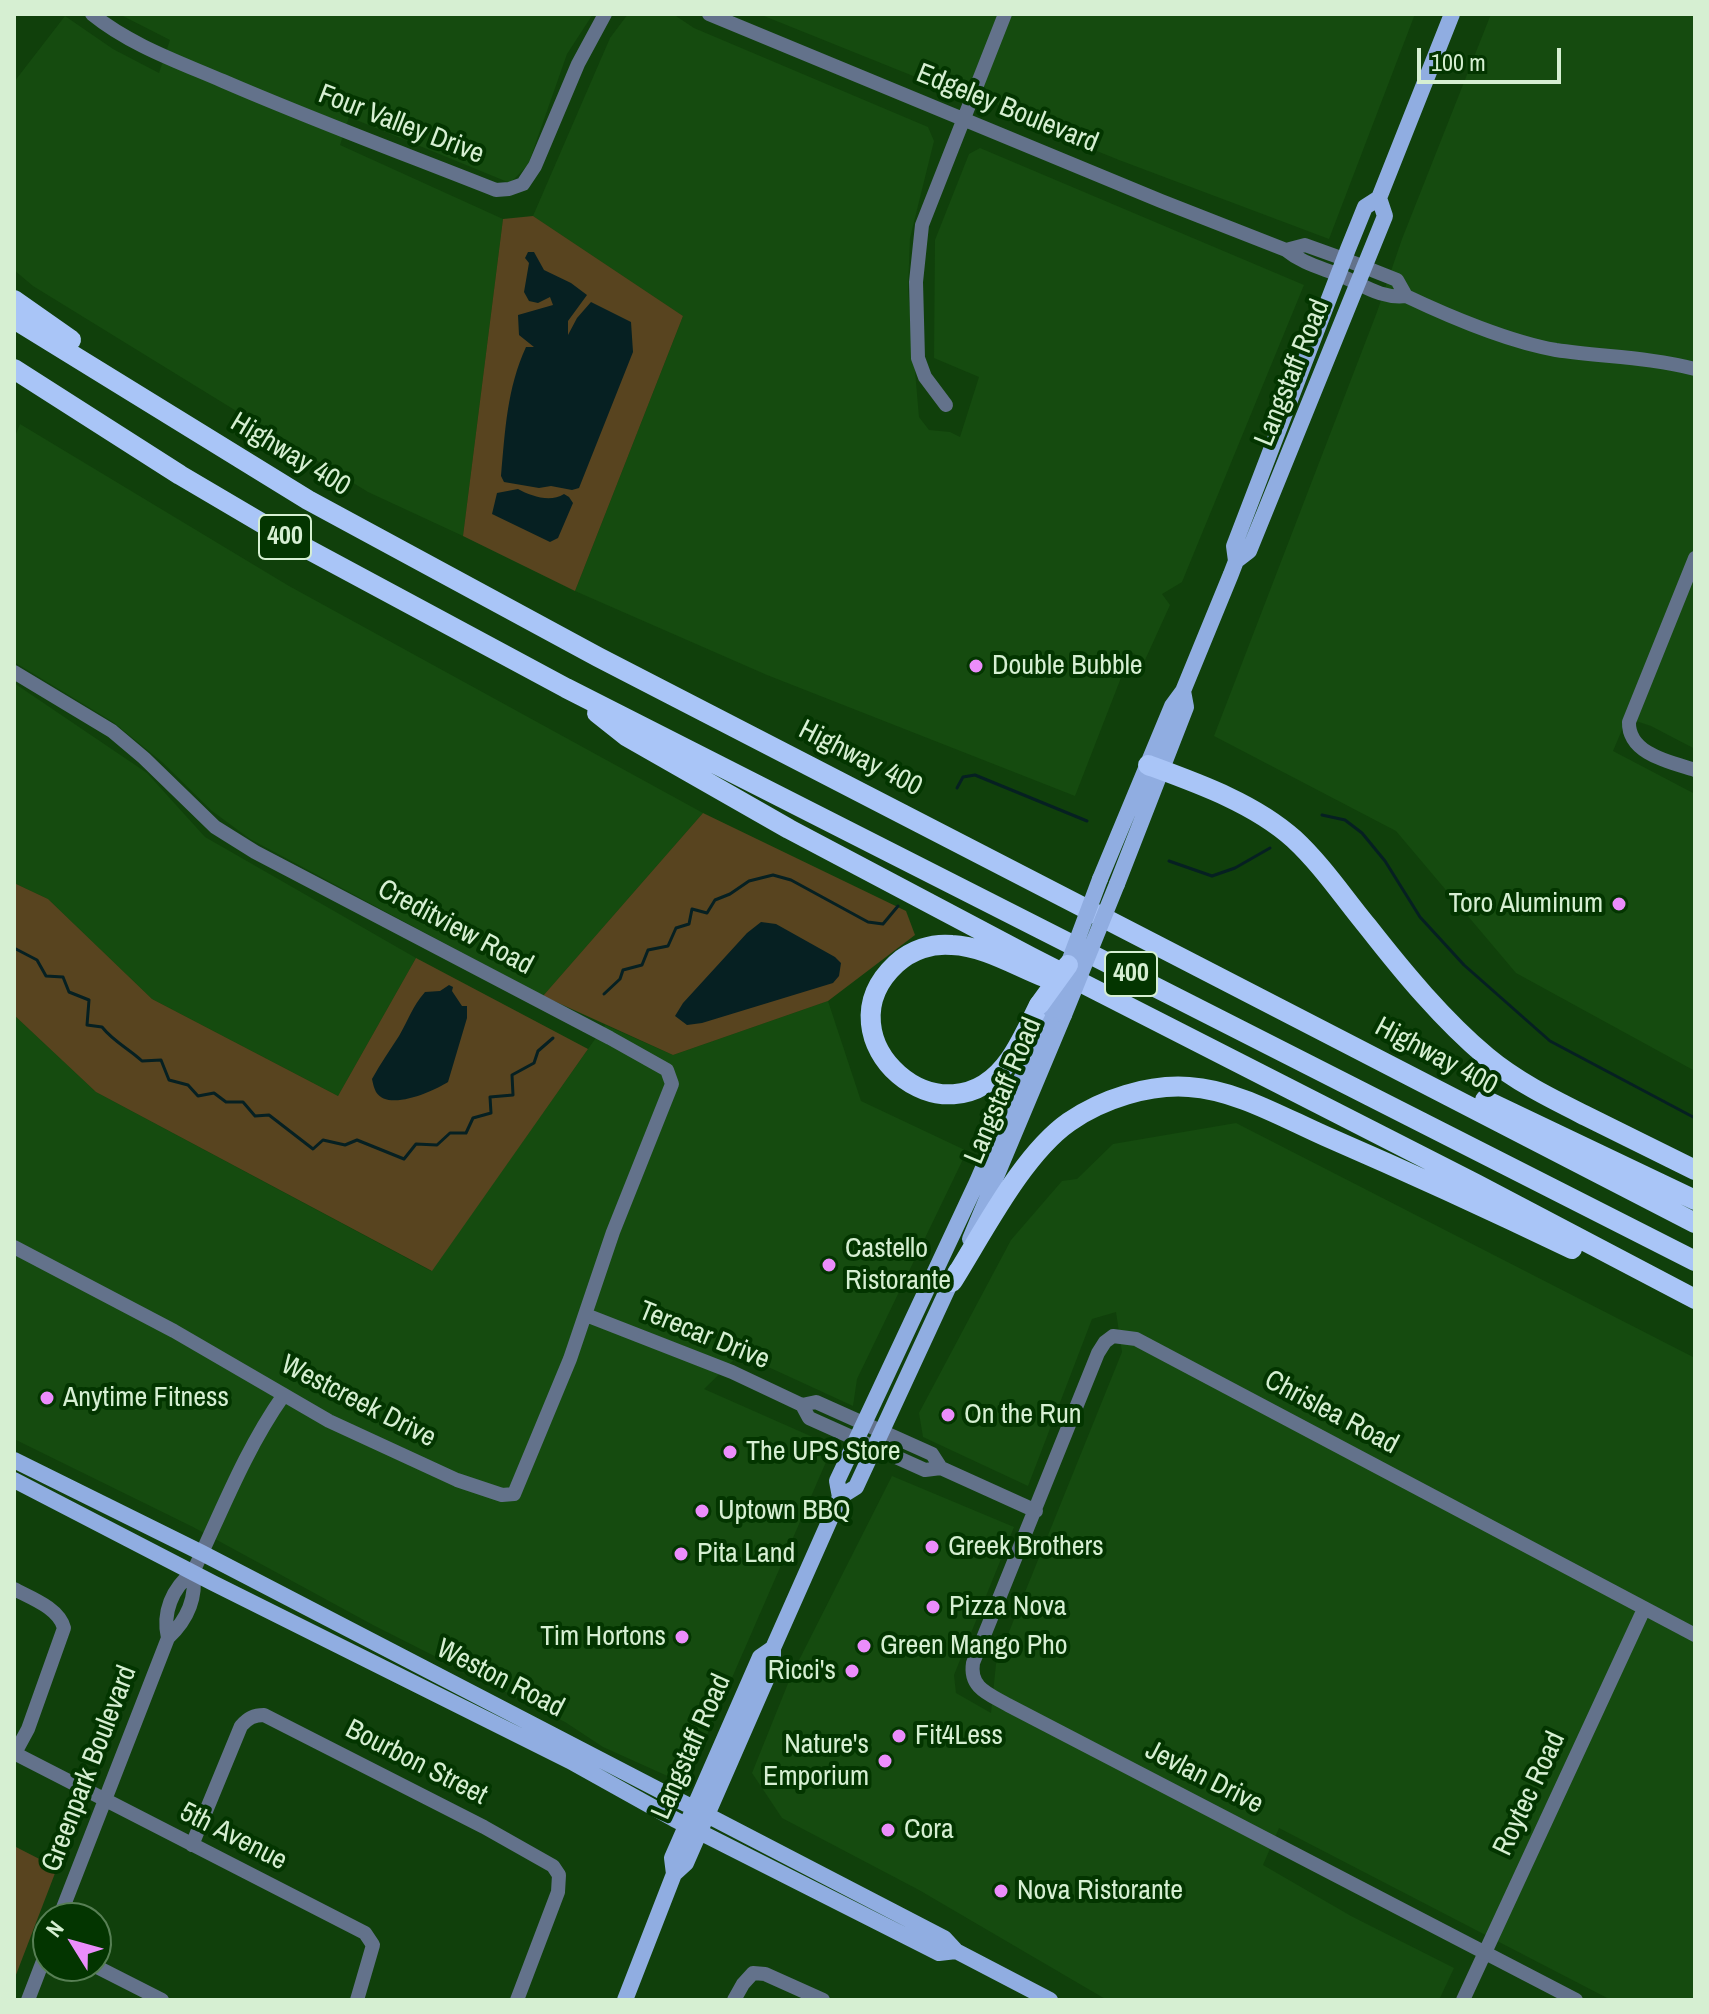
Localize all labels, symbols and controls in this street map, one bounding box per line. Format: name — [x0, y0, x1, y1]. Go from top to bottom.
scale bar — [1421, 32, 1565, 82]
text: 100 m — [1431, 46, 1486, 78]
street label: Edgeley Boulevard — [911, 57, 1103, 161]
street label: Four Valley Drive — [314, 78, 488, 172]
street label: Langstaff Road — [1248, 295, 1338, 451]
street label: Highway 400 — [224, 406, 356, 504]
road number: 400 — [259, 515, 311, 559]
place label: Double Bubble — [992, 649, 1143, 683]
marker: Double Bubble — [967, 657, 985, 675]
street label: Highway 400 — [793, 714, 927, 804]
street label: Creditview Road — [372, 873, 538, 983]
place label: Toro Aluminum — [1449, 887, 1603, 921]
marker: Toro Aluminum — [1610, 895, 1628, 913]
road number: 400 — [1105, 952, 1157, 996]
street label: Highway 400 — [1369, 1011, 1503, 1103]
street label: Langstaff Road — [958, 1013, 1050, 1169]
place label: Castello Ristorante — [845, 1232, 951, 1298]
marker: Castello Ristorante — [820, 1256, 838, 1274]
street label: Terecar Drive — [634, 1295, 774, 1377]
street label: Westcreek Drive — [275, 1349, 441, 1455]
street label: Chrislea Road — [1258, 1364, 1404, 1462]
place label: Anytime Fitness — [63, 1381, 229, 1415]
marker: Anytime Fitness — [38, 1389, 56, 1407]
place label: On the Run — [964, 1398, 1081, 1432]
marker: On the Run — [939, 1406, 957, 1424]
place label: The UPS Store — [746, 1435, 900, 1469]
marker: The UPS Store — [721, 1443, 739, 1461]
place label: Uptown BBQ — [718, 1494, 851, 1528]
marker: Uptown BBQ — [693, 1502, 711, 1520]
place label: Greek Brothers — [948, 1530, 1104, 1564]
place label: Pita Land — [697, 1537, 795, 1571]
marker: Greek Brothers — [923, 1538, 941, 1556]
marker: Pita Land — [672, 1545, 690, 1563]
place label: Pizza Nova — [949, 1590, 1066, 1624]
marker: Pizza Nova — [924, 1598, 942, 1616]
place label: Tim Hortons — [540, 1620, 666, 1654]
marker: Tim Hortons — [673, 1628, 691, 1646]
place label: Green Mango Pho — [880, 1629, 1068, 1663]
street label: Weston Road — [431, 1633, 569, 1725]
marker: Green Mango Pho — [855, 1637, 873, 1655]
place label: Ricci's — [768, 1654, 836, 1688]
street label: Greenpark Boulevard — [35, 1661, 145, 1877]
marker: Ricci's — [843, 1662, 861, 1680]
street label: Langstaff Road — [645, 1669, 739, 1825]
street label: Bourbon Street — [340, 1713, 492, 1813]
place label: Fit4Less — [915, 1719, 1003, 1753]
marker: Fit4Less — [890, 1727, 908, 1745]
street label: Roytec Road — [1487, 1727, 1573, 1861]
place label: Nature's Emporium — [763, 1728, 869, 1794]
street label: Jevlan Drive — [1140, 1734, 1268, 1822]
marker: Nature's Emporium — [876, 1752, 894, 1770]
street label: 5th Avenue — [174, 1796, 292, 1878]
place label: Cora — [904, 1813, 954, 1847]
marker: Cora — [879, 1821, 897, 1839]
place label: Nova Ristorante — [1017, 1874, 1183, 1908]
marker: Nova Ristorante — [992, 1882, 1010, 1900]
north arrow — [32, 1902, 112, 1982]
text: N — [39, 1915, 70, 1943]

